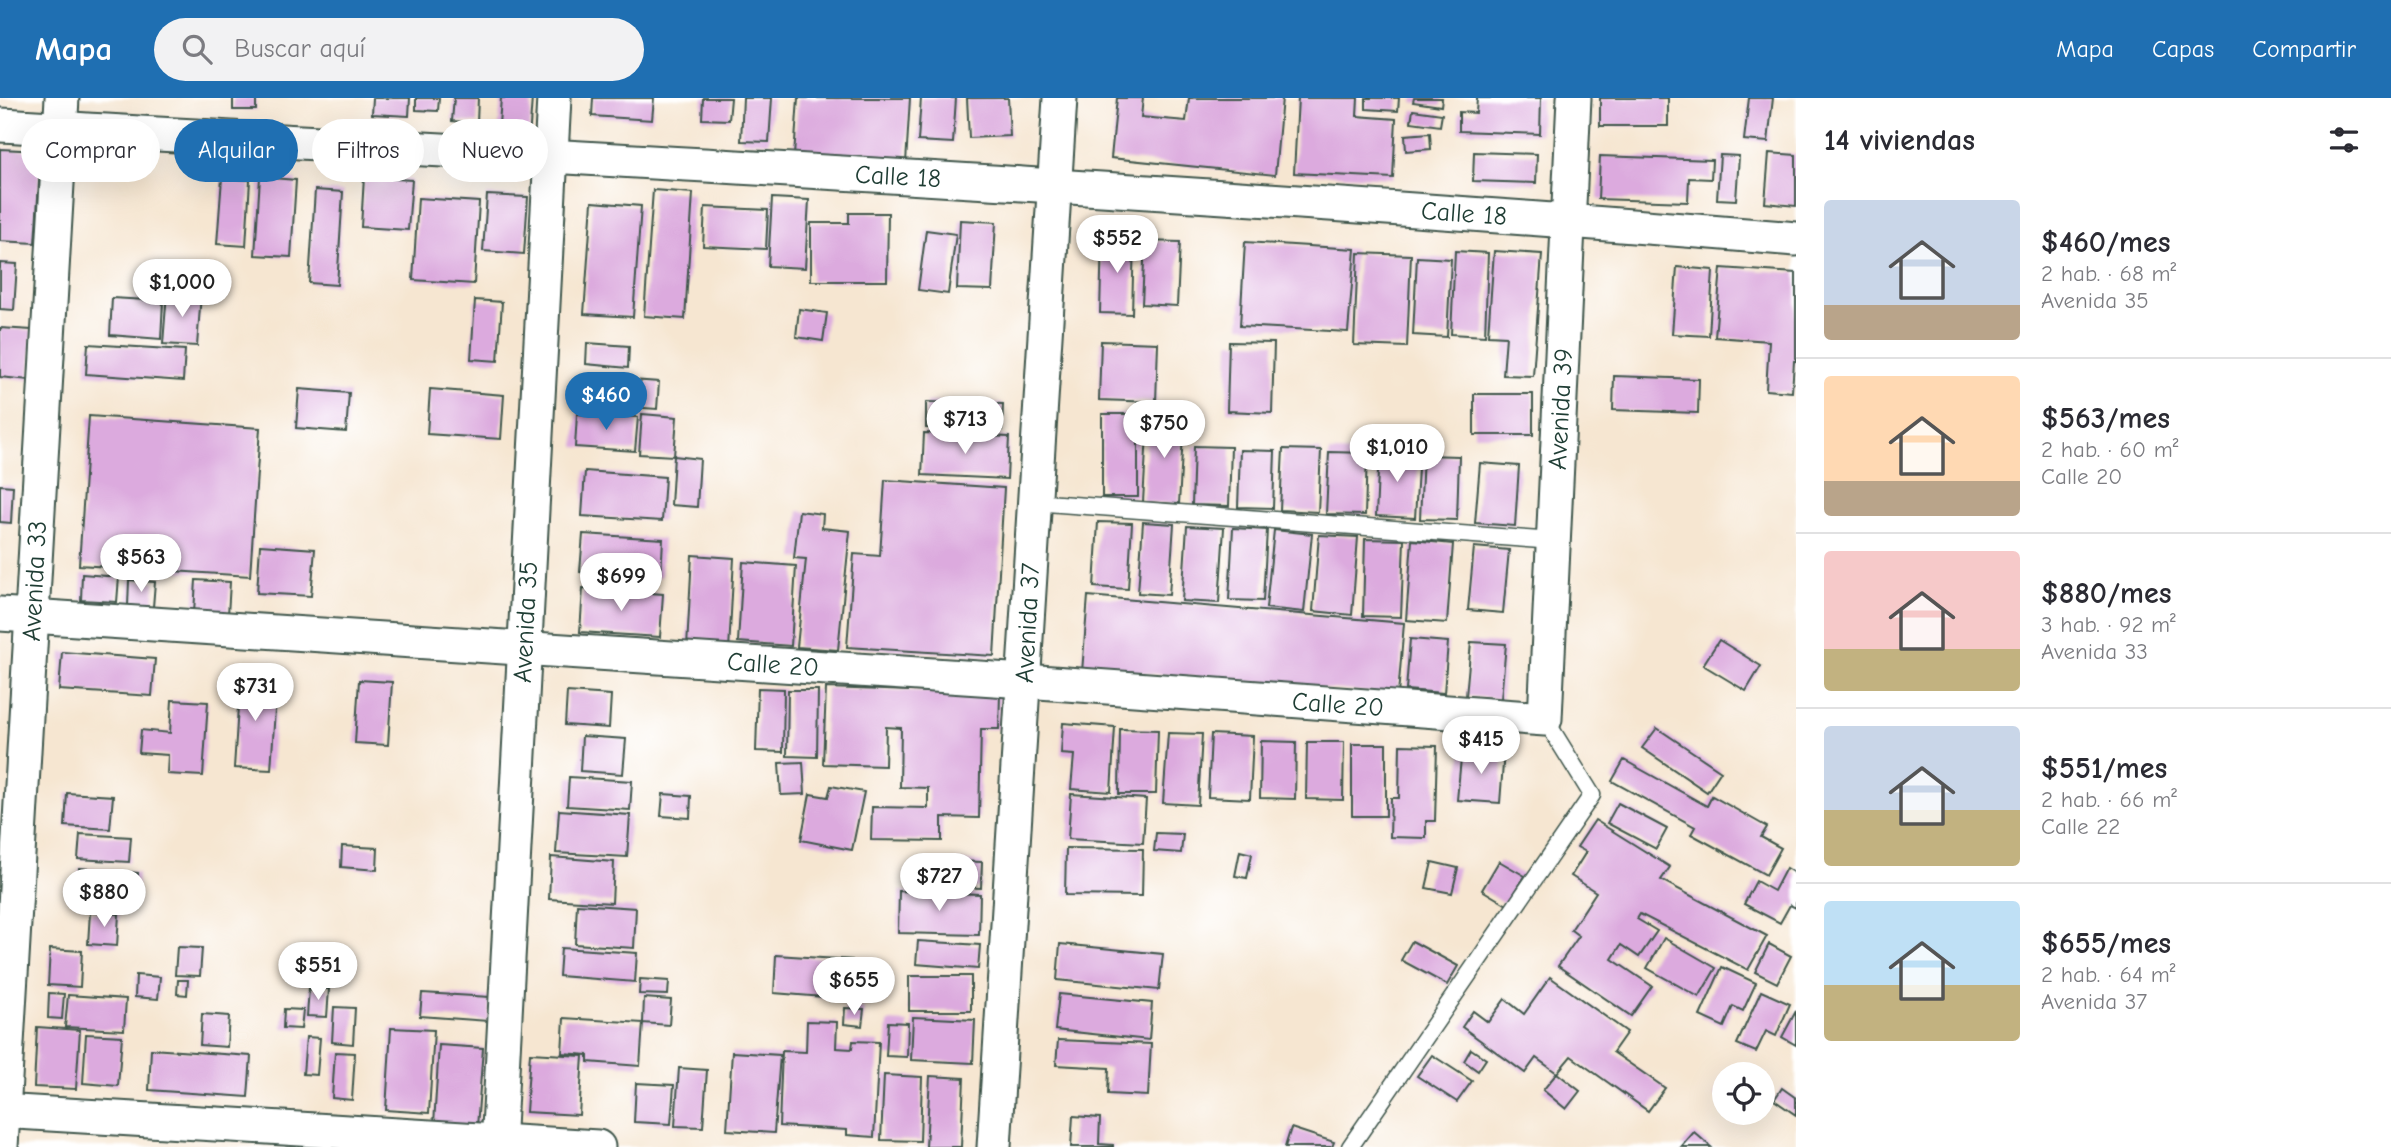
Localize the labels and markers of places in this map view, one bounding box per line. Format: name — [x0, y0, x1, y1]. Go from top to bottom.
pin: $552 — [1076, 216, 1158, 275]
pin: $1,000 — [125, 260, 239, 319]
pin: $460 — [565, 372, 647, 432]
pin: $713 — [924, 396, 1006, 456]
pin: $750 — [1123, 400, 1205, 460]
pin: $1,010 — [1340, 424, 1454, 484]
pin: $563 — [100, 534, 182, 594]
pin: $699 — [580, 554, 662, 613]
pin: $731 — [214, 664, 296, 723]
pin: $415 — [1440, 716, 1522, 776]
pin: $727 — [898, 854, 980, 913]
pin: $880 — [63, 870, 145, 929]
pin: $551 — [277, 942, 359, 1002]
pin: $655 — [813, 958, 895, 1017]

